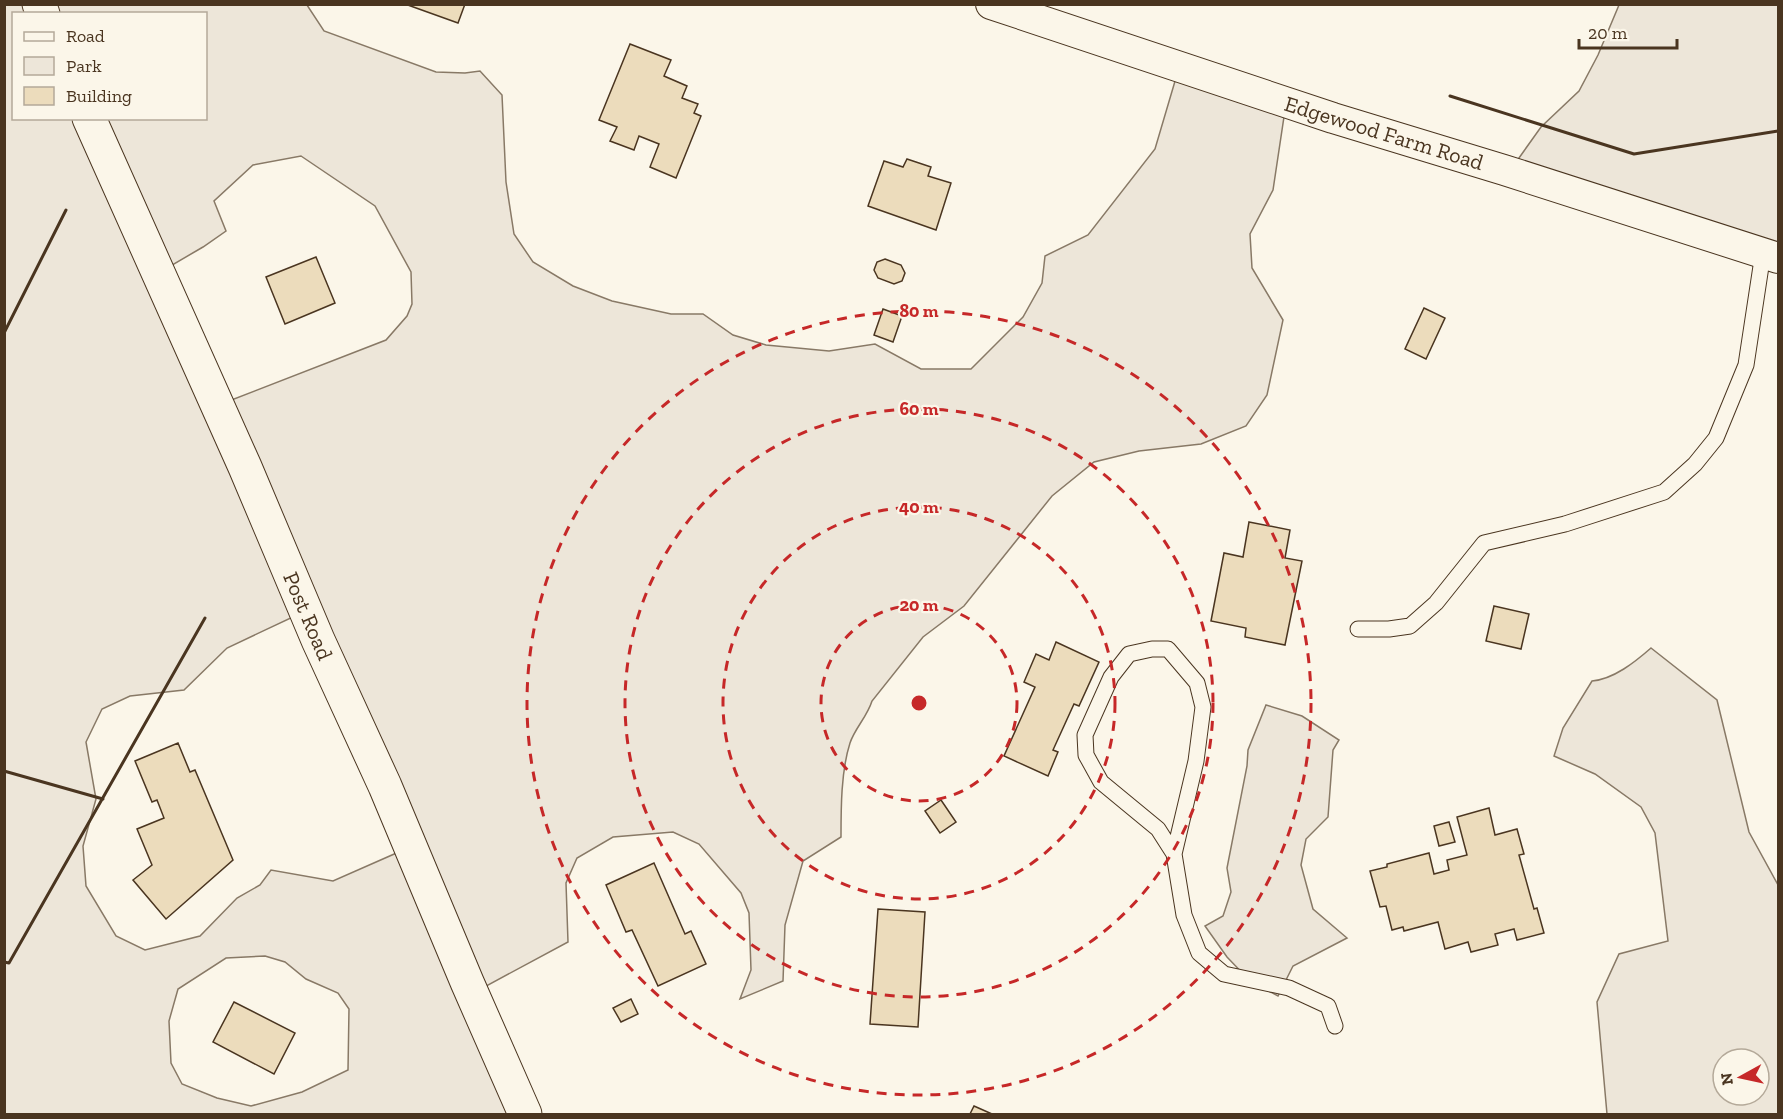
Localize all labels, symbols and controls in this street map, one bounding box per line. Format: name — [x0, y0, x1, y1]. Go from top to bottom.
legend — [12, 12, 207, 120]
scale bar — [1579, 12, 1676, 50]
text: 20 m — [1588, 22, 1628, 44]
text: Road — [66, 25, 105, 47]
text: Park — [66, 55, 102, 77]
text: Building — [66, 85, 132, 107]
street label: Edgewood Farm Road — [1281, 90, 1487, 176]
text: 80 m — [899, 300, 939, 322]
text: 60 m — [899, 398, 939, 420]
text: 40 m — [899, 496, 939, 518]
street label: Post Road — [277, 568, 339, 664]
text: 20 m — [899, 594, 939, 616]
centre of rings — [909, 693, 929, 713]
north arrow — [1711, 1047, 1771, 1107]
text: N — [1716, 1072, 1737, 1086]

